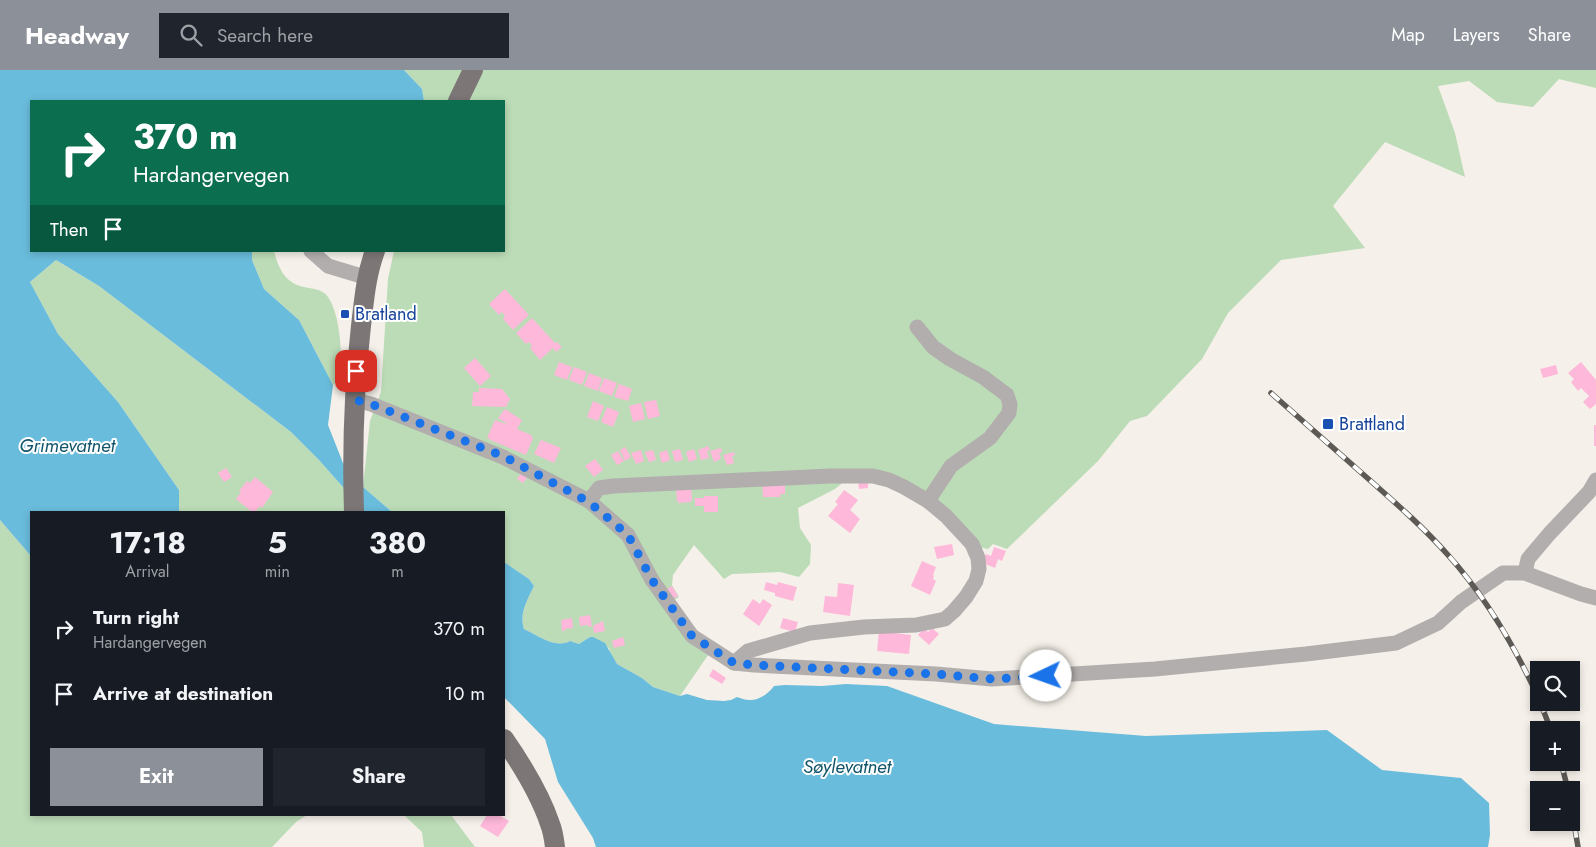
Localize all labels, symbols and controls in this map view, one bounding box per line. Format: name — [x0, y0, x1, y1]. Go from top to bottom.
search box — [159, 13, 509, 58]
text: Headway — [25, 18, 129, 53]
icon: search — [177, 21, 205, 49]
text: Search here — [217, 22, 313, 49]
text: Map — [1391, 22, 1425, 48]
text: Layers — [1453, 22, 1500, 48]
text: Share — [1528, 22, 1571, 48]
text: 370 m — [133, 112, 238, 162]
icon: right — [50, 120, 115, 185]
text: Hardangervegen — [133, 158, 290, 190]
icon: arrive — [99, 215, 127, 243]
text: Then — [50, 216, 89, 243]
place label: Bratland — [355, 301, 417, 327]
marker: Bratland — [339, 308, 351, 320]
pin — [335, 350, 377, 392]
icon: arrive — [342, 357, 370, 385]
place label: Brattland — [1339, 411, 1405, 437]
marker: Brattland — [1321, 417, 1335, 431]
water label: Grimevatnet — [19, 432, 116, 459]
text: 17:18 — [109, 521, 186, 564]
text: 5 — [268, 521, 287, 564]
text: 380 — [369, 521, 426, 564]
text: Arrival — [125, 560, 169, 583]
text: min — [265, 560, 290, 583]
text: m — [391, 560, 404, 583]
text: Turn right — [93, 604, 179, 631]
icon: right — [50, 615, 78, 643]
text: 370 m — [433, 615, 485, 642]
text: Hardangervegen — [93, 631, 207, 654]
position arrow — [1019, 649, 1071, 701]
map controls — [1530, 661, 1580, 831]
button: search — [1530, 661, 1580, 711]
icon: arrive — [50, 680, 78, 708]
text: Arrive at destination — [93, 680, 273, 707]
text: 10 m — [445, 680, 485, 707]
button: + — [1530, 721, 1580, 771]
button: Exit — [50, 748, 263, 806]
button: Share — [273, 748, 485, 806]
water label: Søylevatnet — [803, 753, 893, 780]
button: − — [1530, 781, 1580, 831]

